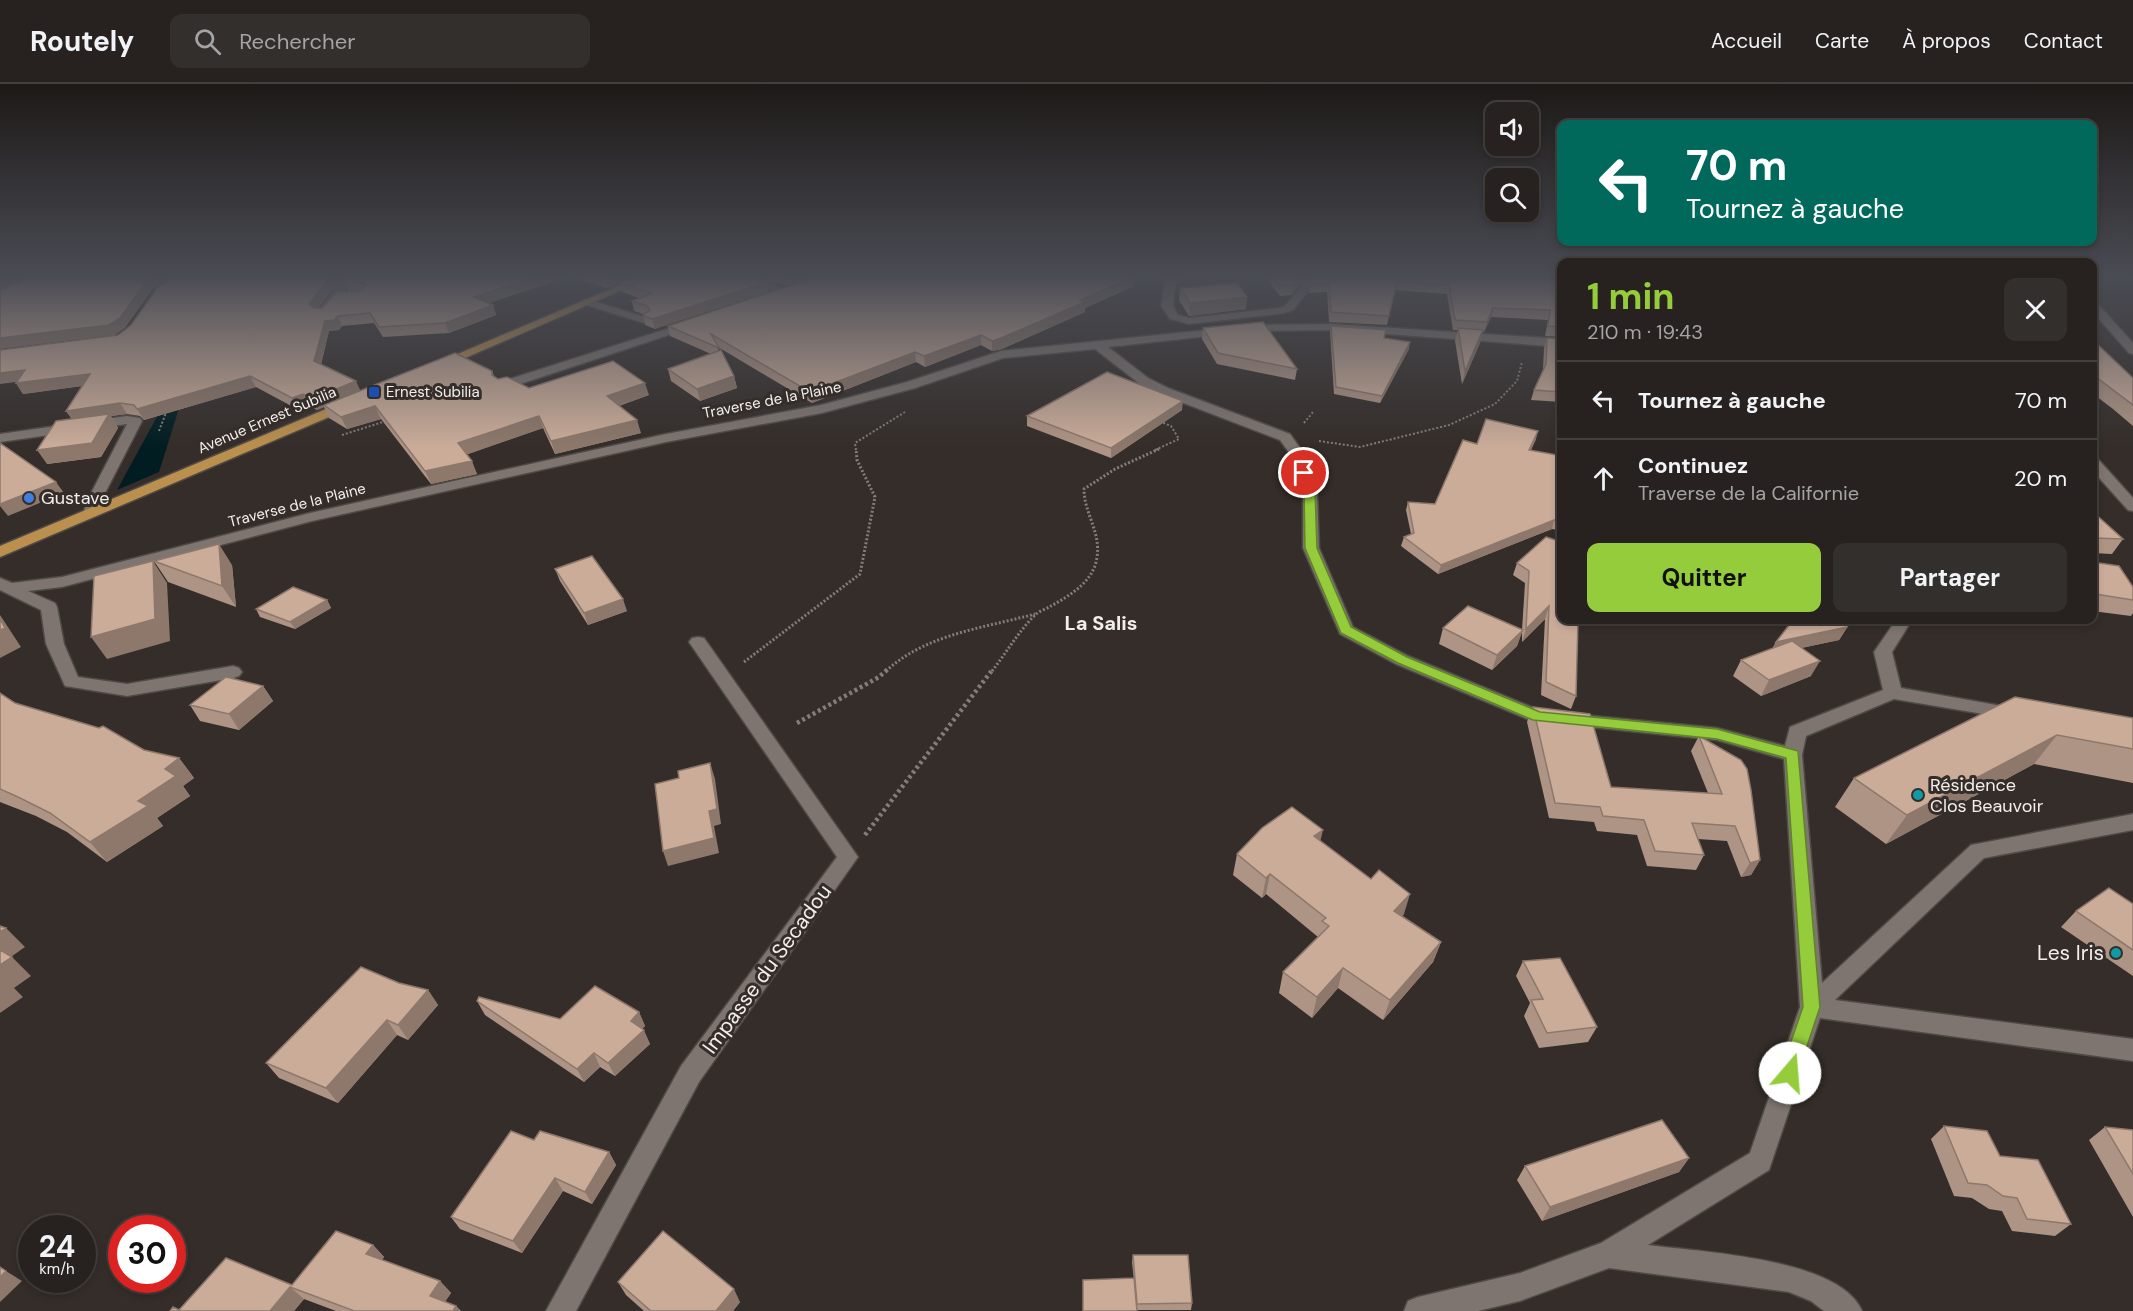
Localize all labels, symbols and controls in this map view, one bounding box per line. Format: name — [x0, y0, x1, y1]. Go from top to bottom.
search box — [170, 14, 590, 68]
text: Routely — [30, 23, 134, 60]
icon: search — [191, 25, 224, 58]
text: Rechercher — [239, 27, 355, 56]
text: Accueil — [1711, 27, 1782, 55]
text: Carte — [1815, 27, 1869, 55]
text: À propos — [1902, 27, 1991, 55]
text: Contact — [2024, 27, 2103, 55]
map controls — [1485, 102, 1539, 222]
button: sound — [1485, 102, 1539, 156]
text: 70 m — [1686, 138, 1787, 193]
icon: left — [1587, 144, 1665, 222]
button: search — [1485, 168, 1539, 222]
text: Tournez à gauche — [1686, 191, 1904, 226]
text: 1 min — [1587, 273, 1675, 320]
button: close — [2004, 278, 2067, 341]
text: 210 m · 19:43 — [1587, 319, 1703, 345]
street label: Traverse de la Plaine — [701, 377, 843, 423]
street label: Avenue Ernest Subilia — [195, 382, 339, 458]
place label: Ernest Subilia — [386, 382, 480, 402]
icon: left — [1587, 384, 1620, 417]
marker: Ernest Subilia — [367, 385, 381, 399]
text: Tournez à gauche — [1638, 386, 1826, 415]
text: 70 m — [2015, 386, 2067, 415]
pin — [1278, 447, 1329, 498]
text: Continuez — [1638, 451, 1748, 480]
icon: arrive — [1287, 456, 1320, 489]
icon: ahead — [1587, 462, 1620, 495]
text: 20 m — [2014, 464, 2067, 493]
street label: Traverse de la Plaine — [226, 478, 368, 532]
text: Traverse de la Californie — [1638, 480, 1859, 506]
place label: Gustave — [41, 486, 109, 510]
marker: Gustave — [22, 491, 36, 505]
button: Quitter — [1587, 543, 1821, 612]
button: Partager — [1833, 543, 2067, 612]
district label: La Salis — [1065, 610, 1137, 636]
place label: Résidence Clos Beauvoir — [1930, 773, 2044, 818]
marker: Résidence Clos Beauvoir — [1911, 788, 1925, 802]
street label: Impasse du Secadou — [696, 879, 838, 1059]
place label: Les Iris — [2037, 939, 2104, 967]
marker: Les Iris — [2109, 946, 2123, 960]
position arrow — [1758, 1041, 1822, 1105]
speed limit sign: 30 — [108, 1215, 186, 1293]
text: 24 — [39, 1227, 75, 1266]
text: km/h — [39, 1259, 75, 1279]

